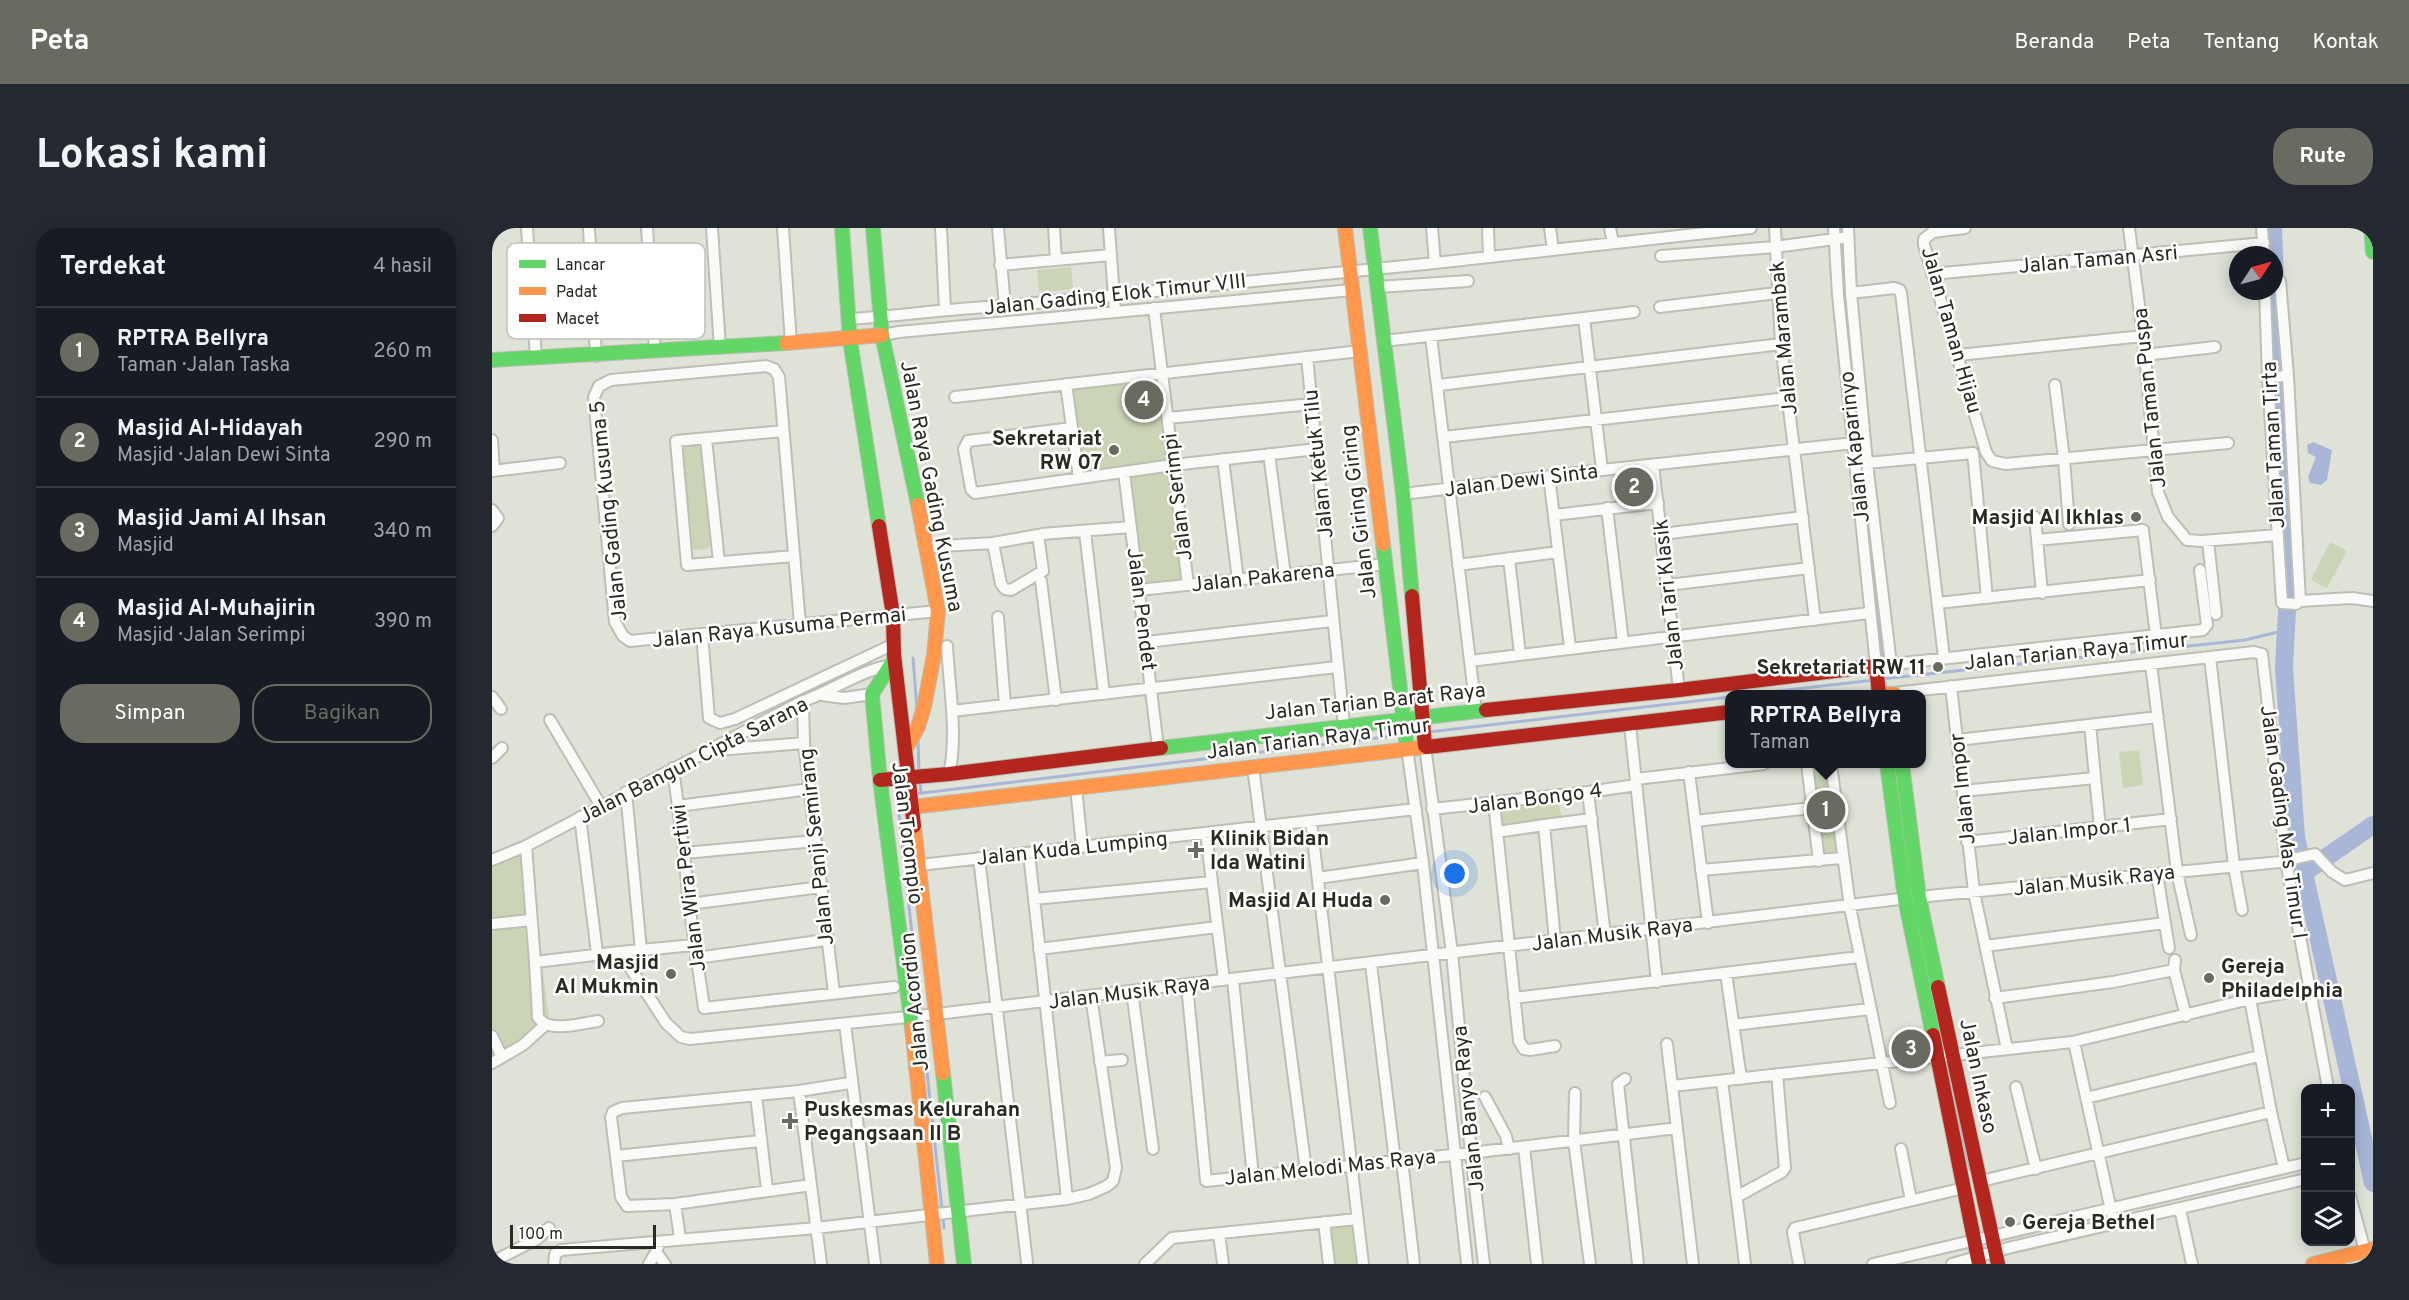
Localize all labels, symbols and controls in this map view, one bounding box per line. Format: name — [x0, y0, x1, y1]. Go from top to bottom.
text: Peta — [30, 24, 89, 60]
text: Beranda — [2015, 29, 2094, 56]
text: Peta — [2127, 29, 2170, 56]
text: Tentang — [2203, 29, 2280, 56]
text: Kontak — [2313, 29, 2379, 56]
button: Rute — [2273, 128, 2373, 185]
text: Lokasi kami — [36, 130, 268, 183]
street label: Jalan Taman Asri — [2017, 240, 2179, 281]
legend — [507, 243, 705, 339]
street label: Jalan Taman Hijau — [1914, 244, 1987, 417]
north arrow — [2229, 246, 2283, 300]
text: Terdekat — [60, 251, 166, 284]
text: 4 hasil — [373, 254, 432, 280]
text: Lancar — [556, 256, 606, 276]
street label: Jalan Marambak — [1764, 260, 1805, 416]
street label: Jalan Gading Elok Timur VIII — [983, 268, 1248, 323]
text: Padat — [556, 283, 598, 303]
street label: Jalan Taman Puspa — [2128, 306, 2173, 489]
text: Macet — [556, 310, 600, 330]
text: RPTRA Bellyra — [117, 326, 269, 353]
text: 1 — [76, 339, 84, 365]
text: 260 m — [373, 339, 432, 365]
text: Taman · Jalan Taska — [117, 353, 290, 379]
street label: Jalan Raya Gading Kusuma — [893, 358, 968, 614]
street label: Jalan Taman Tirta — [2257, 361, 2292, 529]
street label: Jalan Kaparinyo — [1834, 370, 1877, 524]
pin: 4 — [1124, 378, 1164, 423]
street label: Jalan Ketuk Tilu — [1298, 388, 1341, 540]
street label: Jalan Gading Kusuma 5 — [584, 399, 635, 623]
text: Masjid Al-Hidayah — [117, 416, 303, 443]
street label: Jalan Giring Giring — [1335, 423, 1384, 600]
place label: Sekretariat RW 07 — [992, 426, 1102, 477]
text: 2 — [73, 429, 86, 455]
text: 290 m — [374, 429, 432, 455]
street label: Jalan Serimpi — [1157, 431, 1200, 562]
text: Masjid · Jalan Dewi Sinta — [117, 443, 331, 469]
marker: Sekretariat RW 07 — [1107, 443, 1121, 457]
street label: Jalan Dewi Sinta — [1443, 459, 1600, 504]
pin: 2 — [1614, 464, 1654, 510]
place label: Masjid Al Ikhlas — [1972, 505, 2124, 532]
text: Masjid Jami Al Ihsan — [117, 506, 327, 533]
marker: Masjid Al Ikhlas — [2129, 510, 2143, 524]
street label: Jalan Tari Klasik — [1648, 518, 1691, 672]
text: 3 — [74, 519, 86, 545]
text: 340 m — [373, 519, 432, 545]
text: Masjid — [117, 533, 174, 559]
street label: Jalan Pendet — [1120, 546, 1161, 672]
street label: Jalan Pakarena — [1190, 558, 1336, 599]
text: Masjid Al-Muhajirin — [117, 596, 316, 623]
street label: Jalan Raya Kusuma Permai — [651, 602, 908, 655]
text: 4 — [73, 609, 86, 635]
text: 390 m — [374, 609, 432, 635]
text: Masjid · Jalan Serimpi — [117, 623, 306, 649]
street label: Jalan Tarian Raya Timur — [1963, 627, 2189, 678]
place label: Sekretariat RW 11 — [1756, 655, 1926, 682]
marker: Sekretariat RW 11 — [1931, 660, 1945, 674]
street label: Jalan Tarian Barat Raya — [1263, 677, 1487, 728]
button: Simpan — [60, 684, 240, 743]
button: Bagikan — [252, 684, 432, 743]
popup — [1725, 690, 1926, 768]
street label: Jalan Bangun Cipta Sarana — [574, 692, 813, 831]
text: RPTRA Bellyra — [1750, 703, 1901, 730]
street label: Jalan Gading Mas Timur I — [2253, 704, 2312, 941]
street label: Jalan Tarian Raya Timur — [1205, 712, 1431, 767]
text: Taman — [1750, 730, 1810, 756]
street label: Jalan Impor — [1944, 732, 1983, 846]
street label: Jalan Panji Semirang — [794, 747, 841, 947]
street label: Jalan Torompio — [884, 760, 929, 906]
street label: Jalan Bongo 4 — [1466, 778, 1604, 821]
pin: 1 — [1806, 788, 1846, 832]
street label: Jalan Wira Pertiwi — [666, 802, 713, 973]
street label: Jalan Impor 1 — [2006, 813, 2133, 852]
street label: Jalan Kuda Lumping — [975, 826, 1169, 873]
place label: Klinik Bidan Ida Watini — [1210, 826, 1329, 877]
marker: Klinik Bidan Ida Watini — [1187, 841, 1205, 859]
your location — [1440, 859, 1469, 888]
street label: Jalan Musik Raya — [2012, 860, 2176, 903]
place label: Masjid Al Huda — [1228, 888, 1373, 915]
marker: Masjid Al Huda — [1378, 893, 1392, 907]
street label: Jalan Musik Raya — [1530, 912, 1695, 959]
street label: Jalan Acordion — [895, 931, 936, 1073]
place label: Masjid Al Mukmin — [555, 950, 659, 1001]
place label: Gereja Philadelphia — [2221, 954, 2343, 1005]
marker: Masjid Al Mukmin — [664, 967, 678, 981]
street label: Jalan Musik Raya — [1047, 970, 1212, 1017]
marker: Gereja Philadelphia — [2202, 971, 2216, 985]
street label: Jalan Inkaso — [1952, 1016, 2003, 1136]
street label: Jalan Banyo Raya — [1447, 1024, 1492, 1193]
pin: 3 — [1892, 1026, 1930, 1072]
map controls — [2301, 1084, 2355, 1246]
button: + — [2301, 1084, 2355, 1138]
place label: Puskesmas Kelurahan Pegangsaan II B — [804, 1097, 1020, 1148]
marker: Puskesmas Kelurahan Pegangsaan II B — [781, 1112, 799, 1130]
button: − — [2301, 1138, 2355, 1192]
street label: Jalan Melodi Mas Raya — [1223, 1144, 1437, 1193]
button: layers — [2301, 1192, 2355, 1246]
place label: Gereja Bethel — [2022, 1210, 2155, 1237]
marker: Gereja Bethel — [2003, 1215, 2017, 1229]
scale bar — [510, 1222, 656, 1250]
text: 100 m — [519, 1225, 563, 1245]

